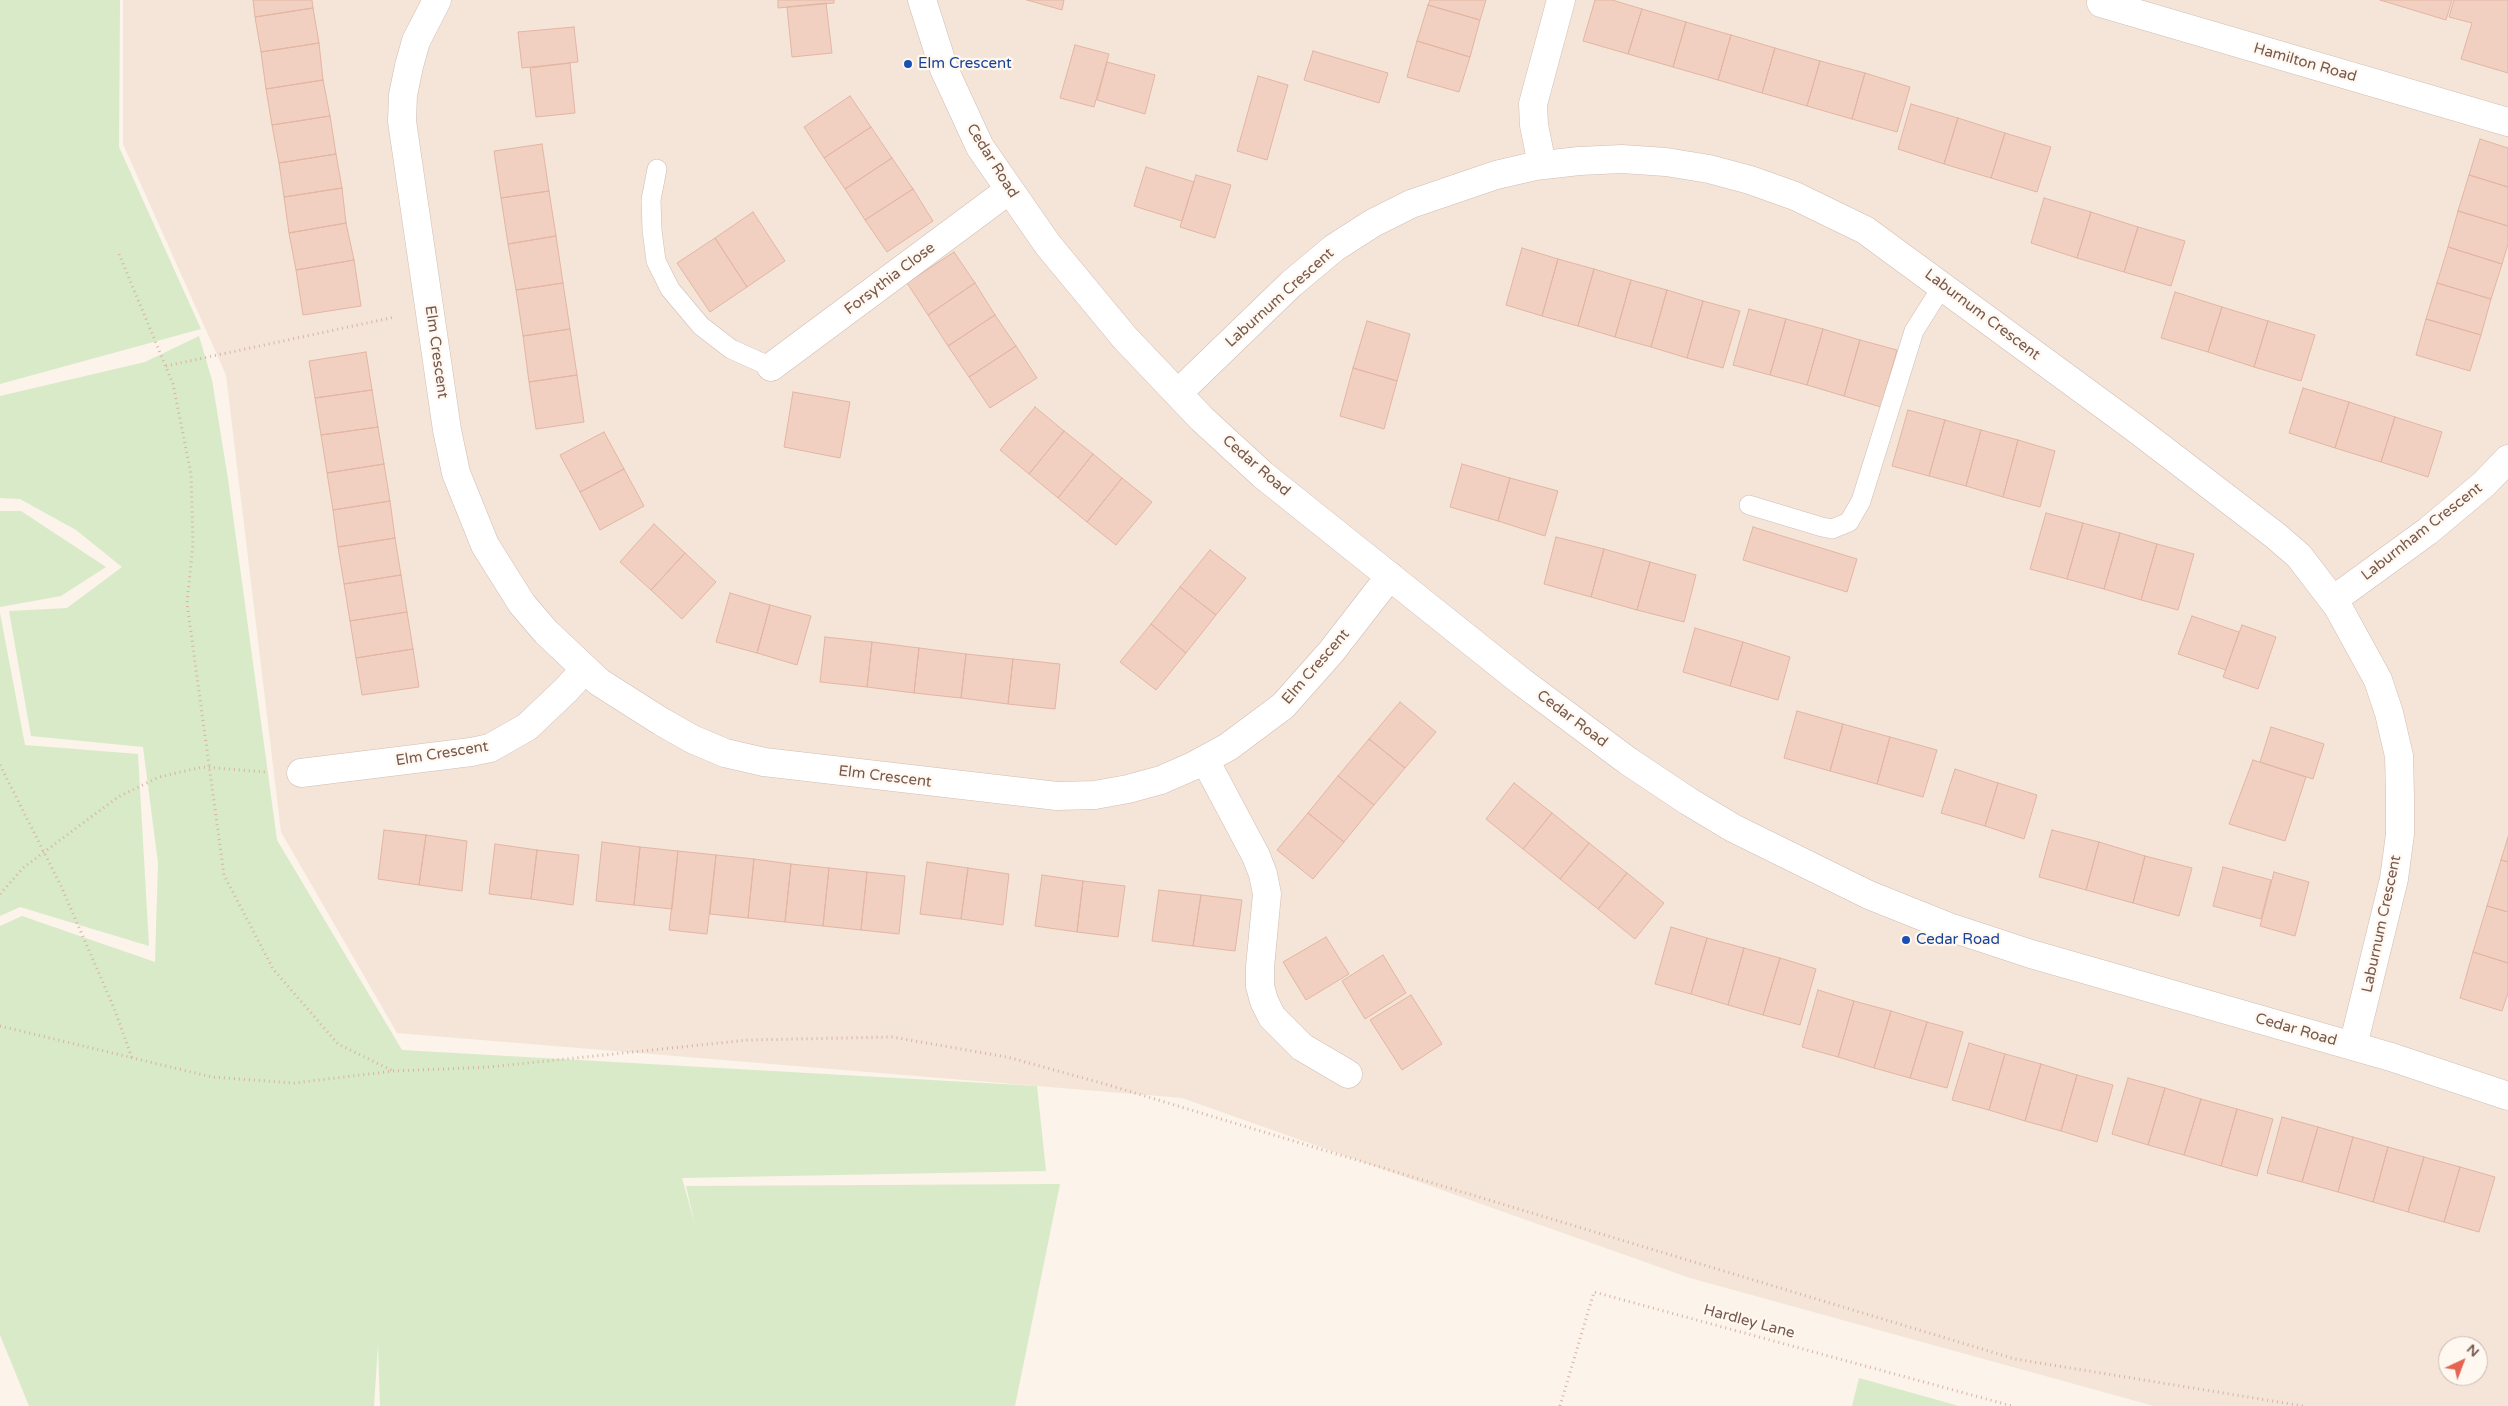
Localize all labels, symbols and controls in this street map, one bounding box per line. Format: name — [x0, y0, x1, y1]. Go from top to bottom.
street label: Hamilton Road — [2251, 40, 2359, 86]
place label: Elm Crescent — [918, 55, 1012, 73]
marker: Elm Crescent — [902, 58, 914, 70]
street label: Cedar Road — [962, 121, 1022, 201]
street label: Forsythia Close — [841, 239, 939, 319]
street label: Laburnum Crescent — [1222, 244, 1338, 352]
street label: Laburnum Crescent — [1921, 266, 2043, 364]
street label: Elm Crescent — [421, 304, 451, 400]
street label: Cedar Road — [1218, 432, 1294, 500]
street label: Laburnham Crescent — [2358, 479, 2486, 585]
street label: Elm Crescent — [1278, 626, 1354, 708]
street label: Cedar Road — [1533, 687, 1611, 751]
street label: Elm Crescent — [394, 738, 490, 770]
street label: Elm Crescent — [837, 762, 933, 792]
street label: Laburnum Crescent — [2359, 854, 2405, 994]
place label: Cedar Road — [1916, 931, 2000, 949]
marker: Cedar Road — [1900, 934, 1912, 946]
street label: Cedar Road — [2253, 1010, 2339, 1050]
street label: Hardley Lane — [1701, 1301, 1797, 1343]
north arrow — [2438, 1336, 2488, 1386]
text: N — [2463, 1340, 2483, 1360]

